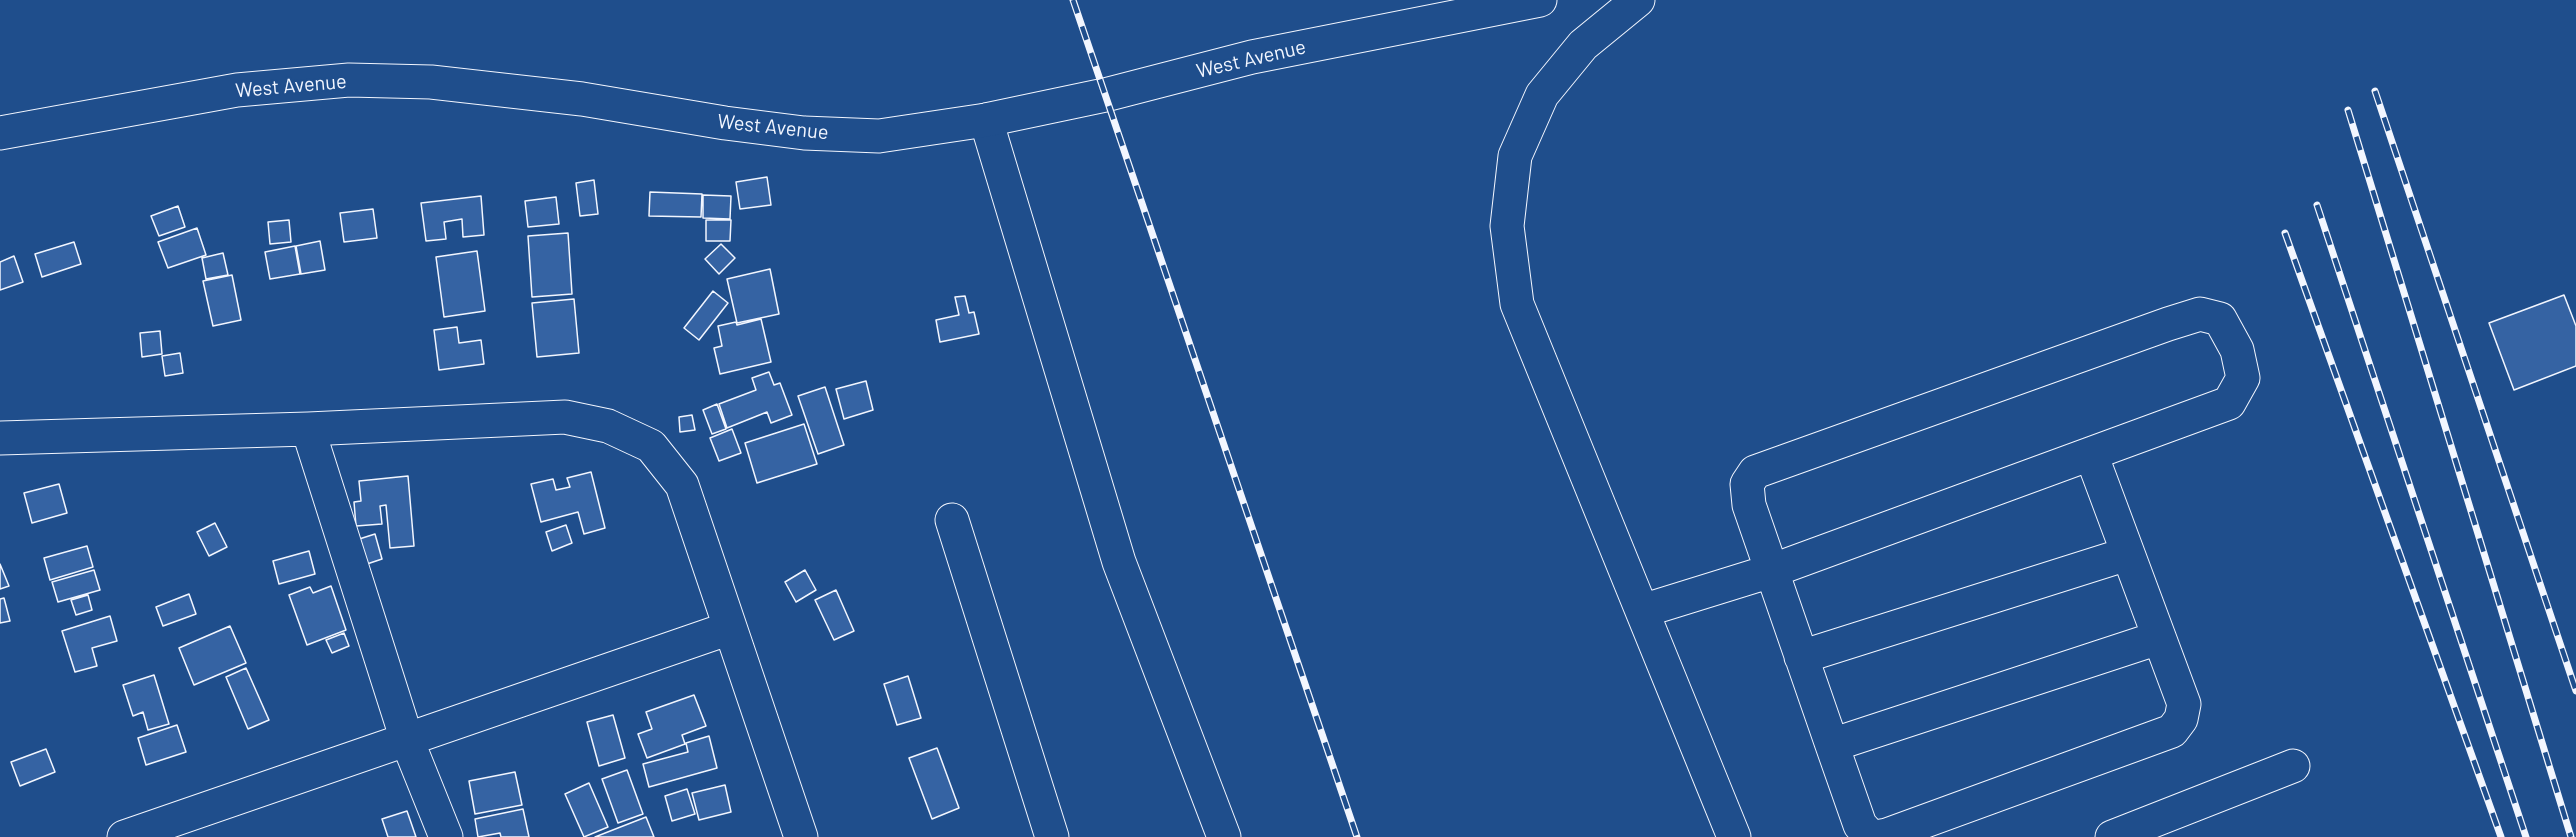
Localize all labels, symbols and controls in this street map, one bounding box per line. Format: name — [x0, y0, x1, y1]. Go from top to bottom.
street label: West Avenue — [1194, 35, 1308, 83]
street label: West Avenue — [234, 69, 348, 103]
street label: West Avenue — [716, 109, 830, 145]

